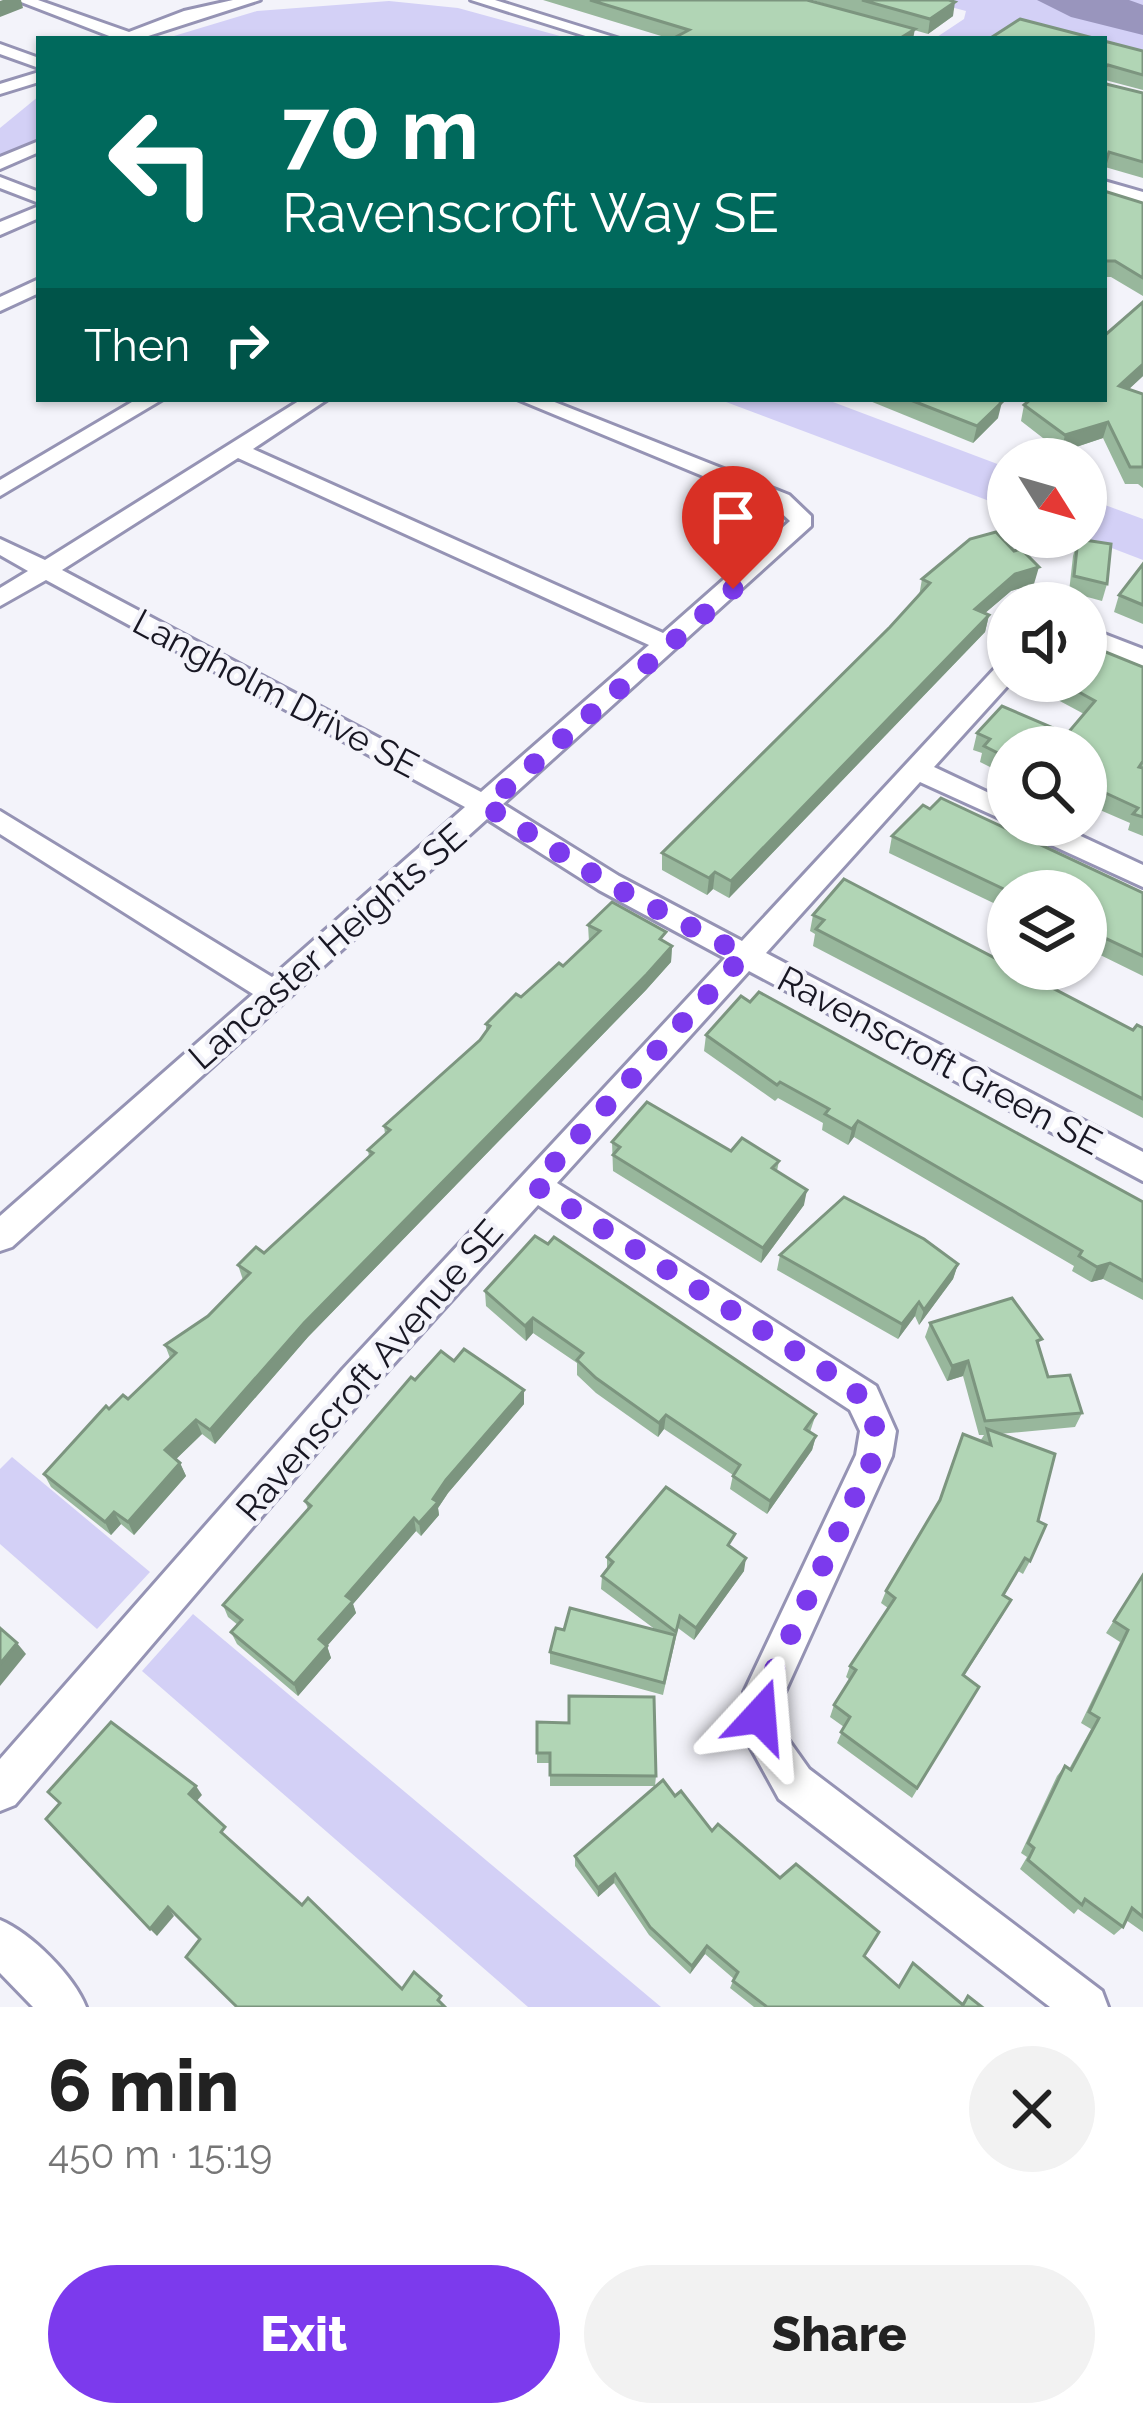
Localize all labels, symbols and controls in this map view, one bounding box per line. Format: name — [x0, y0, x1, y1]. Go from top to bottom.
text: 70 m — [282, 80, 479, 179]
icon: left — [84, 84, 240, 240]
text: Ravenscroft Way SE — [282, 181, 779, 245]
icon: right — [214, 312, 280, 378]
text: Then — [84, 319, 190, 372]
north arrow — [987, 438, 1107, 558]
map controls — [987, 438, 1107, 990]
pin — [682, 466, 784, 589]
icon: arrive — [700, 484, 766, 550]
button: sound — [987, 582, 1107, 702]
street label: Langholm Drive SE — [126, 600, 426, 786]
button: search — [987, 726, 1107, 846]
street label: Lancaster Heights SE — [180, 814, 474, 1078]
button: layers — [987, 870, 1107, 990]
street label: Ravenscroft Green SE — [771, 957, 1109, 1163]
street label: Ravenscroft Avenue SE — [227, 1211, 511, 1529]
position arrow — [697, 1653, 823, 1779]
text: 6 min — [48, 2043, 239, 2128]
button: close — [969, 2046, 1095, 2172]
text: 450 m · 15:19 — [48, 2131, 272, 2177]
button: Exit — [48, 2265, 560, 2403]
button: Share — [584, 2265, 1095, 2403]

